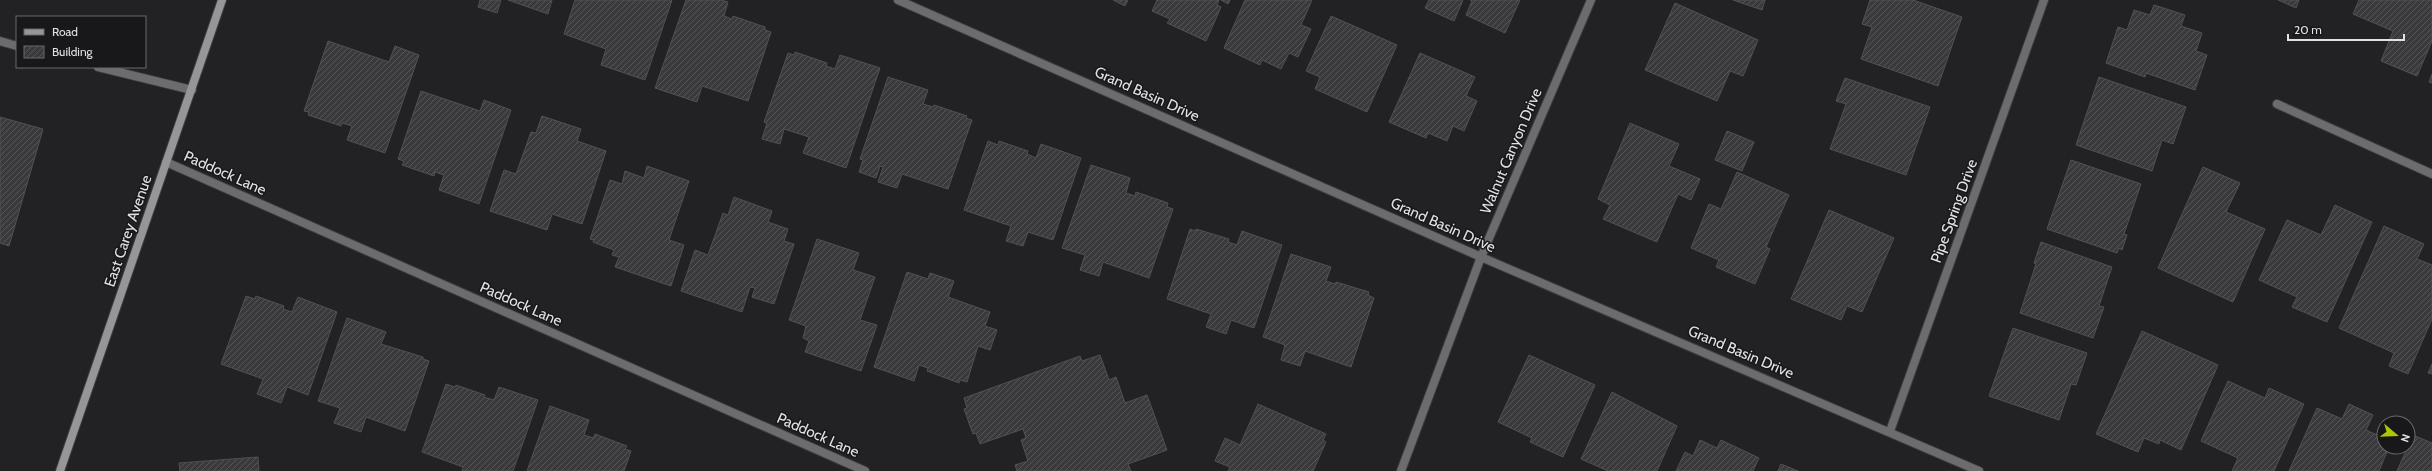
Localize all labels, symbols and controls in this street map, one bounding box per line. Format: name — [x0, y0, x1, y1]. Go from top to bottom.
legend — [16, 16, 146, 68]
scale bar — [2288, 16, 2404, 42]
text: 20 m — [2294, 22, 2322, 37]
text: Road — [52, 24, 78, 39]
text: Building — [52, 44, 94, 59]
street label: Grand Basin Drive — [1092, 63, 1203, 125]
street label: Walnut Canyon Drive — [1476, 85, 1546, 217]
street label: Paddock Lane — [181, 147, 269, 199]
street label: Pipe Spring Drive — [1927, 156, 1981, 265]
street label: East Carey Avenue — [100, 172, 156, 289]
street label: Grand Basin Drive — [1388, 194, 1499, 256]
street label: Paddock Lane — [477, 278, 565, 330]
street label: Grand Basin Drive — [1686, 322, 1797, 382]
street label: Paddock Lane — [774, 409, 862, 461]
north arrow — [2376, 415, 2416, 455]
text: N — [2398, 432, 2413, 444]

